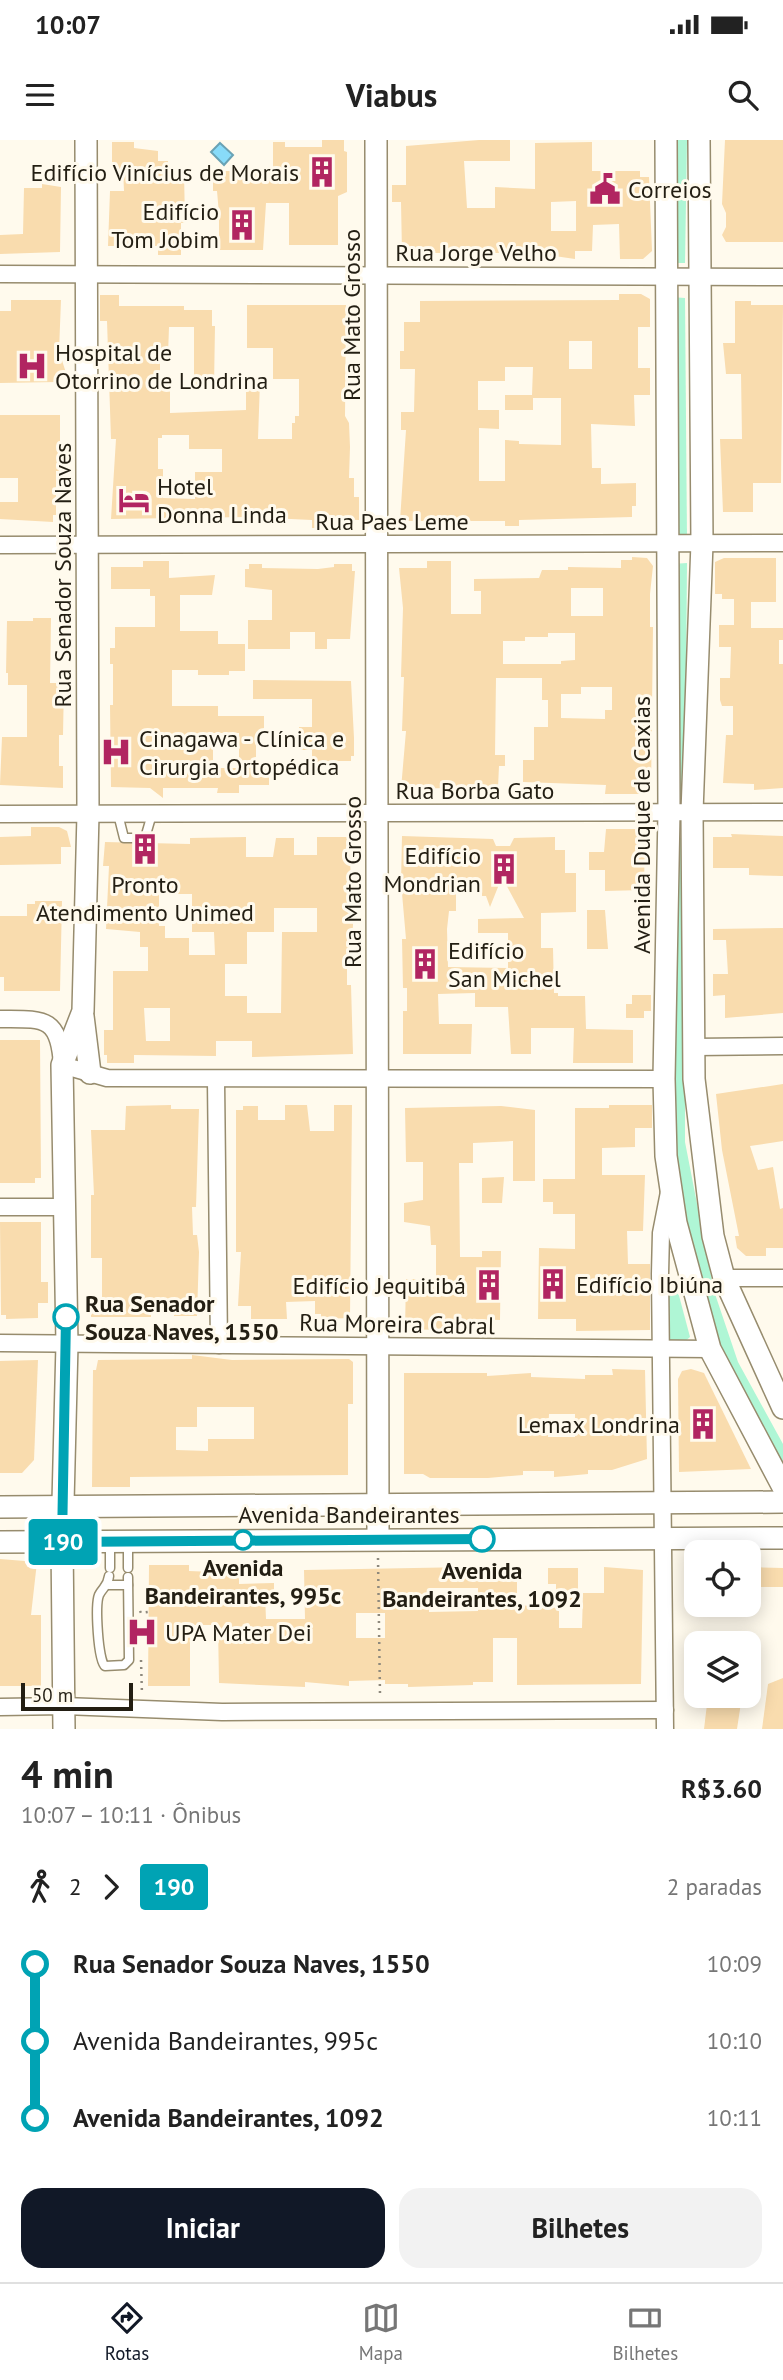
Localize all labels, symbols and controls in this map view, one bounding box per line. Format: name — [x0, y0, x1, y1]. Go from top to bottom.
text: 10:07 — [35, 8, 101, 41]
text: Viabus — [346, 74, 437, 116]
icon: menu — [21, 76, 59, 114]
icon: search — [724, 76, 762, 114]
building icon: Edifício Vinícius de Morais — [305, 155, 339, 189]
place label: Edifício Vinícius de Morais — [31, 157, 299, 188]
public building icon: Correios — [588, 172, 622, 206]
place label: Correios — [628, 174, 712, 205]
place label: Edifício Tom Jobim — [111, 196, 219, 255]
building icon: Edifício Tom Jobim — [225, 208, 259, 242]
street label: Rua Mato Grosso — [336, 229, 367, 401]
street label: Rua Jorge Velho — [395, 237, 557, 268]
place label: Hospital de Otorrino de Londrina — [55, 337, 268, 396]
hospital icon: Hospital de Otorrino de Londrina — [15, 349, 49, 383]
street label: Rua Senador Souza Naves — [47, 443, 78, 707]
place label: Hotel Donna Linda — [157, 471, 287, 530]
hotel icon: Hotel Donna Linda — [117, 483, 151, 517]
street label: Rua Paes Leme — [315, 506, 469, 537]
street label: Avenida Duque de Caxias — [626, 696, 657, 954]
place label: Cinagawa - Clínica e Cirurgia Ortopédica — [139, 723, 344, 782]
hospital icon: Cinagawa - Clínica e Cirurgia Ortopédica — [99, 735, 133, 769]
street label: Rua Borba Gato — [396, 775, 554, 806]
street label: Rua Mato Grosso — [337, 796, 368, 968]
building icon: Pronto Atendimento Unimed — [128, 832, 162, 866]
place label: Edifício Mondrian — [383, 840, 481, 899]
building icon: Edifício Mondrian — [487, 852, 521, 886]
place label: Pronto Atendimento Unimed — [36, 869, 254, 928]
place label: Edifício San Michel — [448, 935, 561, 994]
building icon: Edifício San Michel — [408, 947, 442, 981]
building icon: Edifício Ibiúna — [536, 1267, 570, 1301]
building icon: Edifício Jequitibá — [472, 1268, 506, 1302]
place label: Edifício Ibiúna — [576, 1269, 723, 1300]
place label: Edifício Jequitibá — [293, 1270, 466, 1301]
place label: Rua Senador Souza Naves, 1550 — [85, 1288, 279, 1347]
marker: Rua Senador Souza Naves, 1550 — [53, 1304, 79, 1330]
street label: Rua Moreira Cabral — [299, 1307, 495, 1341]
building icon: Lemax Londrina — [686, 1407, 720, 1441]
place label: Lemax Londrina — [518, 1409, 680, 1440]
street label: Avenida Bandeirantes — [238, 1499, 460, 1530]
line badge: 190 — [23, 1519, 103, 1565]
text: 190 — [43, 1526, 83, 1557]
marker: Avenida Bandeirantes, 1092 — [469, 1526, 495, 1552]
marker: Avenida Bandeirantes, 995c — [233, 1530, 253, 1550]
map controls — [684, 1540, 761, 1708]
button: locate — [684, 1540, 761, 1617]
place label: Avenida Bandeirantes, 995c — [145, 1552, 341, 1611]
place label: Avenida Bandeirantes, 1092 — [382, 1555, 582, 1614]
hospital icon: UPA Mater Dei — [125, 1615, 159, 1649]
place label: UPA Mater Dei — [165, 1617, 312, 1648]
button: layers — [684, 1631, 761, 1708]
scale bar — [21, 1680, 133, 1712]
text: 50 m — [32, 1683, 73, 1707]
text: 4 min — [21, 1749, 114, 1798]
text: R$3.60 — [681, 1772, 762, 1805]
text: 10:07 – 10:11 · Ônibus — [21, 1800, 241, 1829]
icon: walk — [21, 1868, 59, 1906]
icon: forward — [92, 1868, 130, 1906]
text: 190 — [154, 1871, 194, 1902]
text: 2 — [69, 1872, 82, 1901]
text: 2 paradas — [667, 1872, 762, 1901]
text: Rua Senador Souza Naves, 1550 — [73, 1947, 430, 1980]
text: 10:09 — [707, 1949, 762, 1978]
text: Avenida Bandeirantes, 995c — [73, 2024, 378, 2057]
text: 10:10 — [707, 2026, 762, 2055]
text: Avenida Bandeirantes, 1092 — [73, 2101, 384, 2134]
text: 10:11 — [707, 2103, 762, 2132]
button: Iniciar — [21, 2188, 385, 2268]
button: Bilhetes — [399, 2188, 762, 2268]
tab: Rotas — [105, 2299, 149, 2365]
tab: Mapa — [359, 2299, 403, 2365]
tab: Bilhetes — [613, 2299, 678, 2365]

